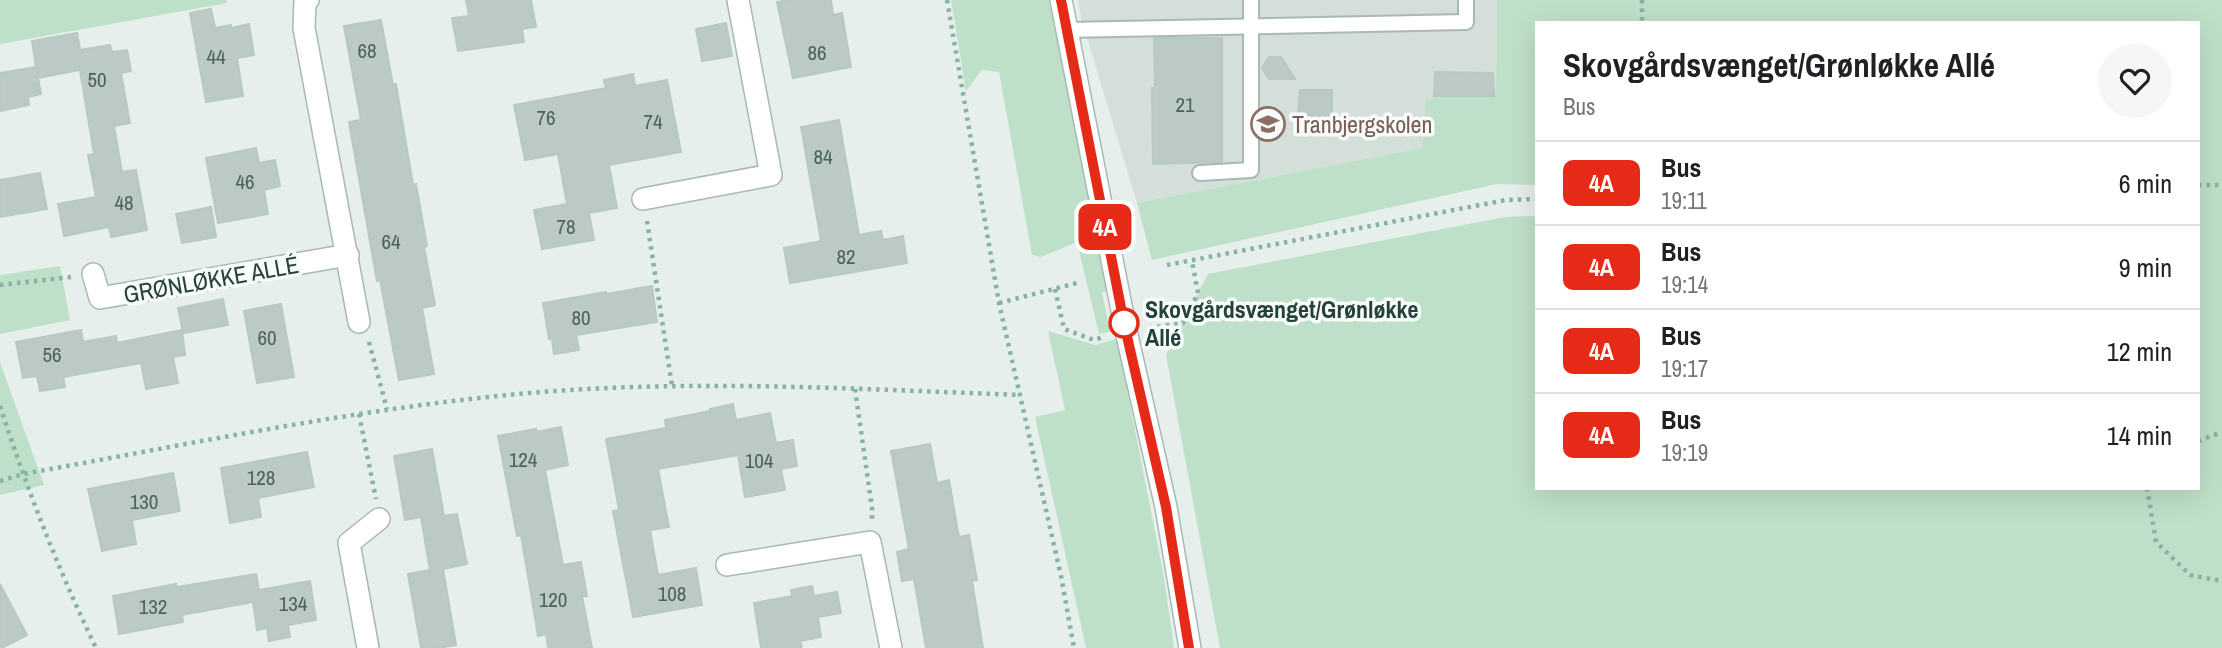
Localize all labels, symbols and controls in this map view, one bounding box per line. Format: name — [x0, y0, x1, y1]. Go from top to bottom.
house number: 68 — [357, 36, 377, 65]
house number: 86 — [807, 38, 827, 67]
house number: 44 — [206, 42, 226, 71]
text: Skovgårdsvænget/Grønløkke Allé — [1563, 43, 1995, 87]
button: heart — [2098, 44, 2172, 118]
house number: 50 — [87, 65, 107, 94]
house number: 21 — [1175, 90, 1195, 119]
text: Bus — [1563, 91, 1596, 122]
house number: 76 — [536, 103, 556, 132]
school or university icon: Tranbjergskolen — [1249, 105, 1287, 143]
house number: 74 — [643, 107, 663, 136]
place label: Tranbjergskolen — [1292, 108, 1432, 140]
house number: 84 — [813, 142, 833, 171]
text: Bus — [1661, 150, 1701, 185]
text: 6 min — [2119, 166, 2172, 201]
house number: 46 — [235, 167, 255, 196]
text: 4A — [1589, 167, 1614, 199]
text: 19:11 — [1661, 185, 1707, 216]
house number: 48 — [114, 188, 134, 217]
line badge: 4A — [1074, 204, 1136, 250]
text: 4A — [1092, 211, 1118, 243]
house number: 78 — [556, 212, 576, 241]
house number: 64 — [381, 227, 401, 256]
text: Bus — [1661, 234, 1701, 269]
house number: 82 — [836, 242, 856, 271]
street label: GRØNLØKKE ALLÉ — [121, 248, 301, 310]
text: 9 min — [2119, 250, 2172, 285]
text: 4A — [1589, 251, 1614, 283]
text: 19:14 — [1661, 269, 1708, 300]
place label: Skovgårdsvænget/Grønløkke Allé — [1145, 293, 1418, 353]
house number: 80 — [571, 303, 591, 332]
marker: Skovgårdsvænget/Grønløkke Allé — [1109, 308, 1139, 338]
text: Bus — [1661, 318, 1701, 353]
house number: 60 — [257, 323, 277, 352]
text: 12 min — [2107, 334, 2172, 369]
text: 4A — [1589, 335, 1614, 367]
house number: 56 — [42, 340, 62, 369]
text: 19:17 — [1661, 353, 1708, 384]
text: Bus — [1661, 402, 1701, 437]
text: 14 min — [2107, 418, 2172, 453]
text: 4A — [1589, 419, 1614, 451]
text: 19:19 — [1661, 437, 1708, 468]
house number: 124 — [509, 445, 538, 474]
house number: 104 — [745, 446, 774, 475]
house number: 128 — [247, 463, 275, 492]
house number: 130 — [130, 487, 158, 516]
house number: 108 — [658, 579, 686, 608]
house number: 120 — [539, 585, 567, 614]
house number: 134 — [279, 589, 308, 618]
house number: 132 — [139, 592, 167, 621]

